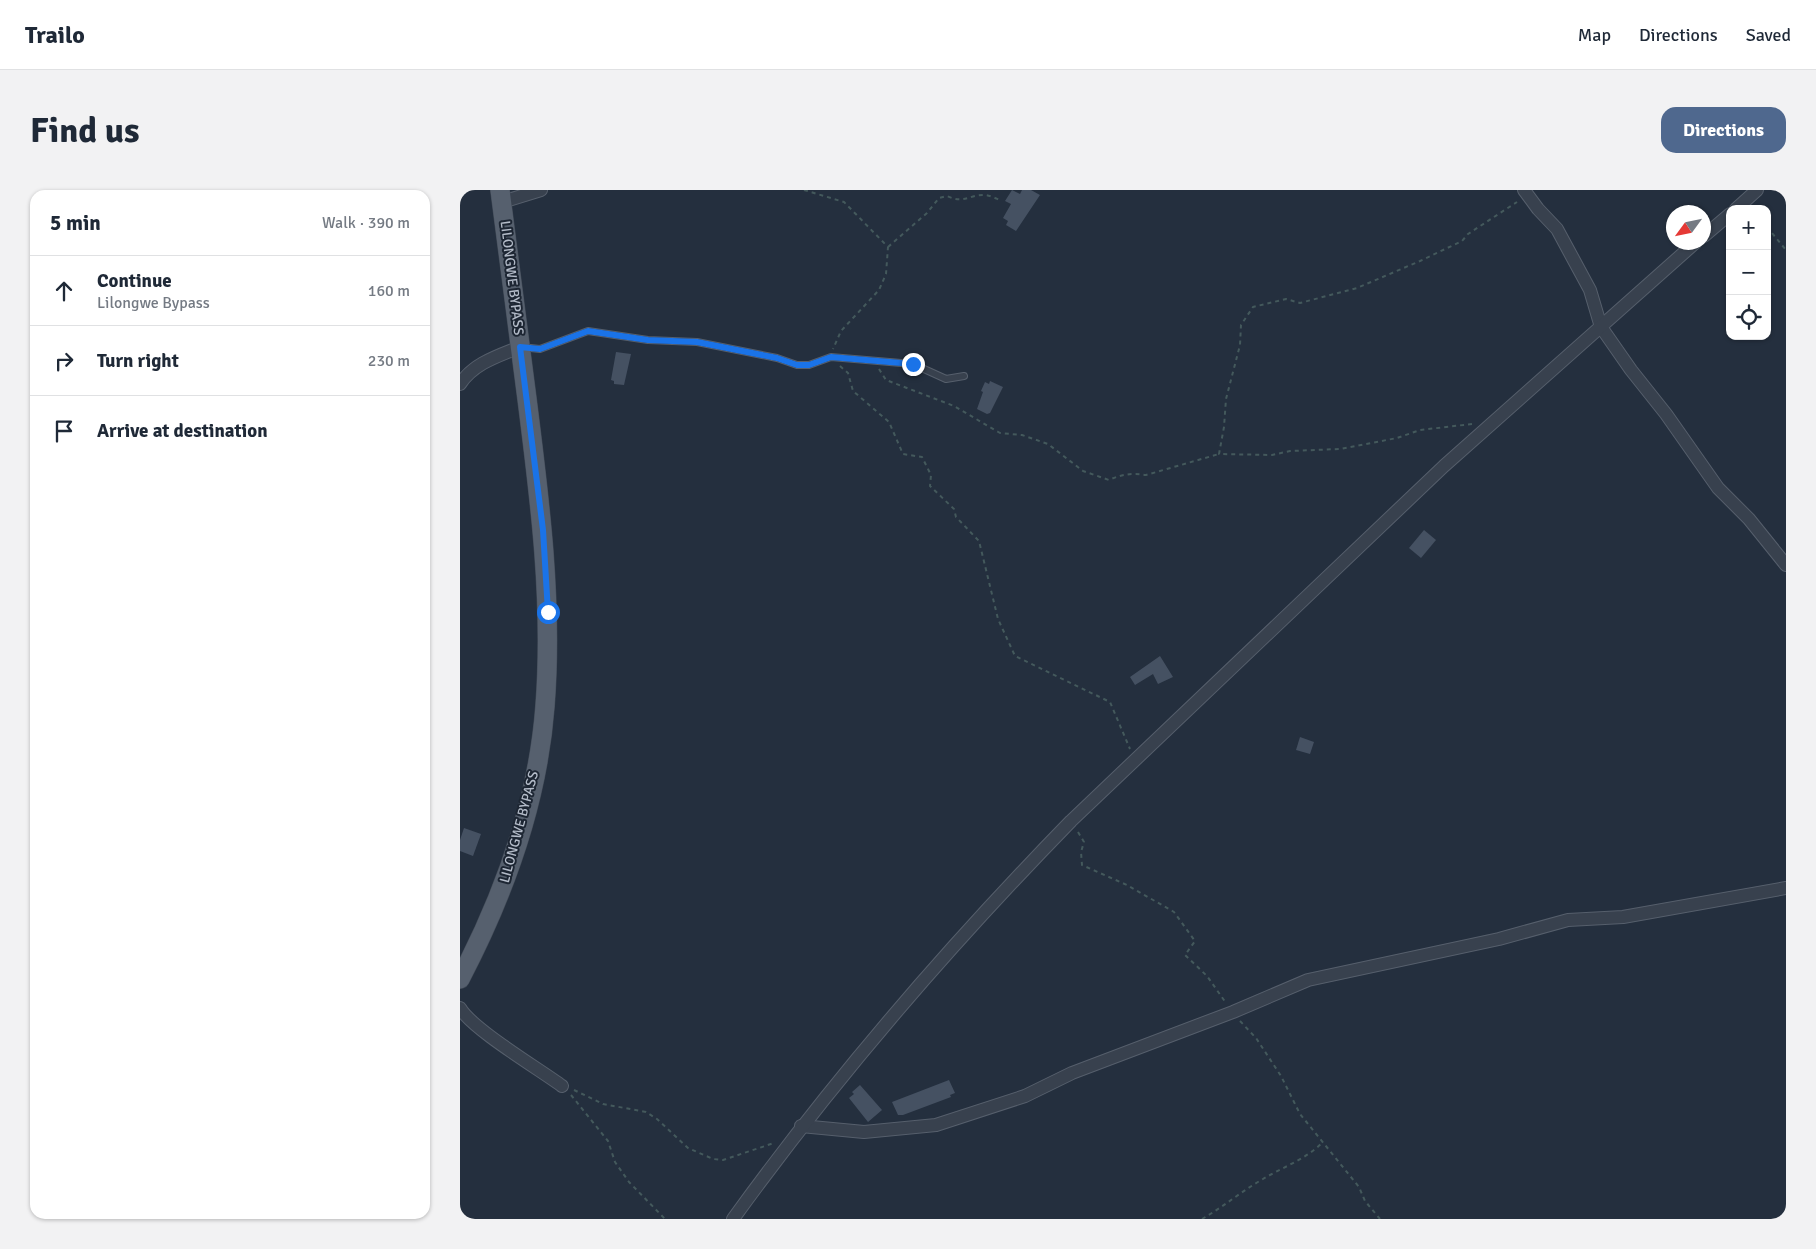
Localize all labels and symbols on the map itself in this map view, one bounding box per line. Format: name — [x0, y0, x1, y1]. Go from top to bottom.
north arrow — [1666, 205, 1711, 250]
street label: LILONGWE BYPASS — [497, 220, 527, 336]
route end — [902, 353, 925, 376]
route start — [537, 601, 560, 624]
street label: LILONGWE BYPASS — [496, 769, 542, 885]

